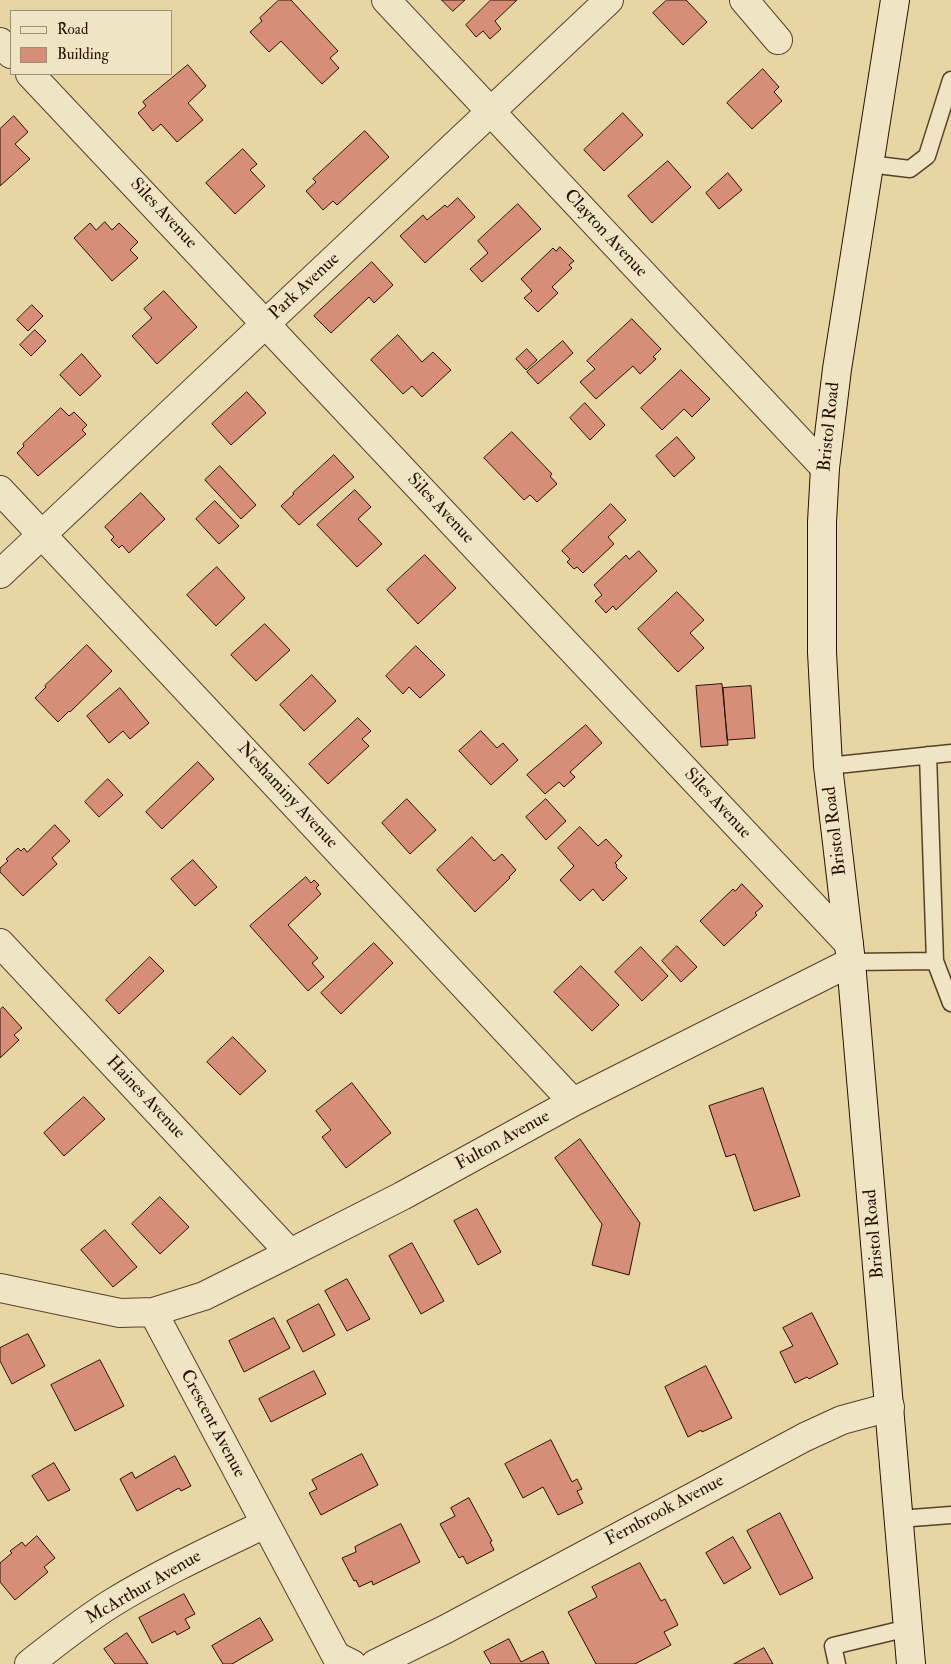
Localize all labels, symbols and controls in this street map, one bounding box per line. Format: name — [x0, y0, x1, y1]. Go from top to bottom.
legend — [10, 10, 172, 75]
text: Road — [57, 20, 88, 39]
text: Building — [57, 45, 109, 64]
street label: Siles Avenue — [125, 174, 201, 254]
street label: Clayton Avenue — [559, 185, 651, 283]
street label: Park Avenue — [265, 249, 345, 325]
street label: Bristol Road — [815, 381, 845, 473]
street label: Siles Avenue — [402, 469, 478, 549]
street label: Neshaminy Avenue — [232, 738, 342, 854]
street label: Siles Avenue — [679, 764, 755, 844]
street label: Bristol Road — [820, 785, 852, 877]
street label: Haines Avenue — [101, 1052, 189, 1144]
street label: Fulton Avenue — [452, 1106, 554, 1176]
street label: Bristol Road — [860, 1188, 890, 1280]
street label: Crescent Avenue — [175, 1366, 249, 1482]
street label: Fernbrook Avenue — [602, 1471, 728, 1551]
street label: McArthur Avenue — [83, 1546, 205, 1630]

